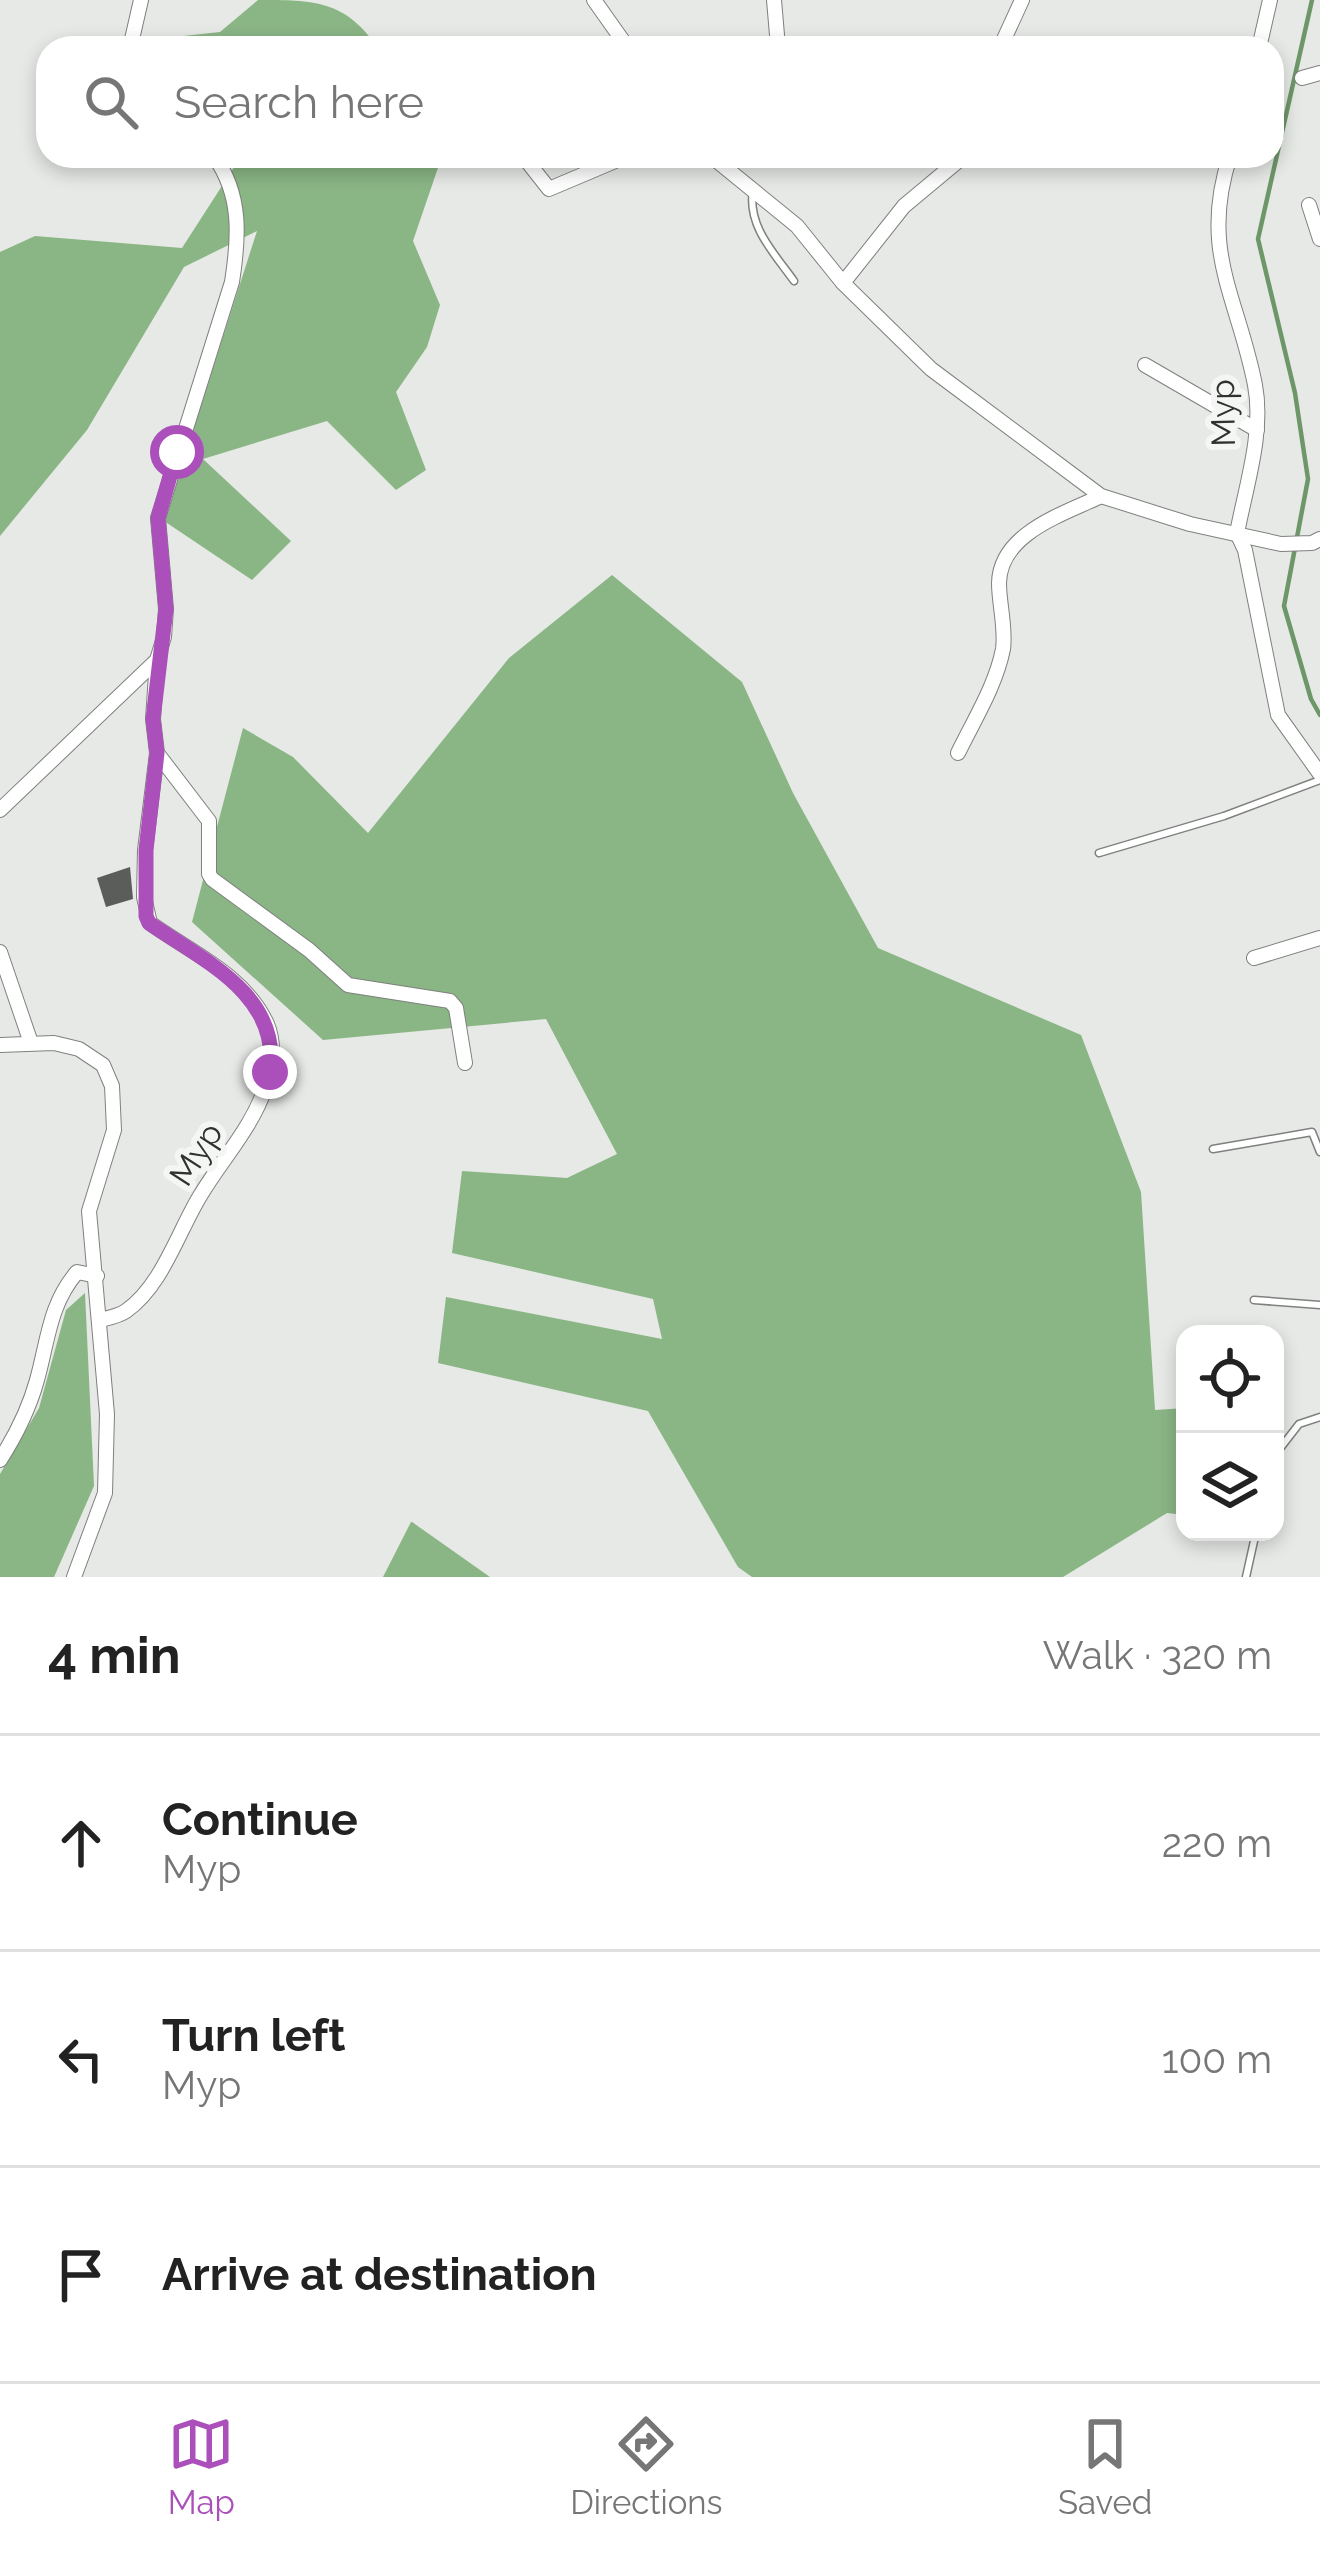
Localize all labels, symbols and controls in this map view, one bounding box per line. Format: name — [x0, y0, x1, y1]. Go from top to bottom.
search box — [36, 36, 1284, 168]
icon: search — [78, 69, 144, 135]
text: Search here — [174, 76, 424, 129]
street label: Мур — [1203, 379, 1243, 447]
route start — [150, 425, 204, 479]
route end — [243, 1045, 297, 1099]
street label: Мур — [161, 1115, 231, 1193]
map controls — [1176, 1325, 1284, 1541]
button: locate — [1176, 1325, 1284, 1433]
button: layers — [1176, 1433, 1284, 1541]
text: 4 min — [48, 1625, 181, 1685]
text: Walk · 320 m — [1043, 1632, 1272, 1678]
text: Continue — [162, 1793, 358, 1846]
icon: ahead — [48, 1810, 114, 1876]
text: 220 m — [1162, 1820, 1272, 1866]
text: Мур — [162, 1846, 241, 1892]
text: Turn left — [162, 2009, 345, 2062]
icon: left — [48, 2026, 114, 2092]
text: 100 m — [1162, 2036, 1272, 2082]
text: Мур — [162, 2062, 241, 2108]
icon: arrive — [48, 2242, 114, 2308]
text: Arrive at destination — [162, 2248, 597, 2301]
tab: Map — [168, 2411, 235, 2522]
tab: Directions — [570, 2411, 723, 2522]
tab: Saved — [1058, 2411, 1152, 2522]

